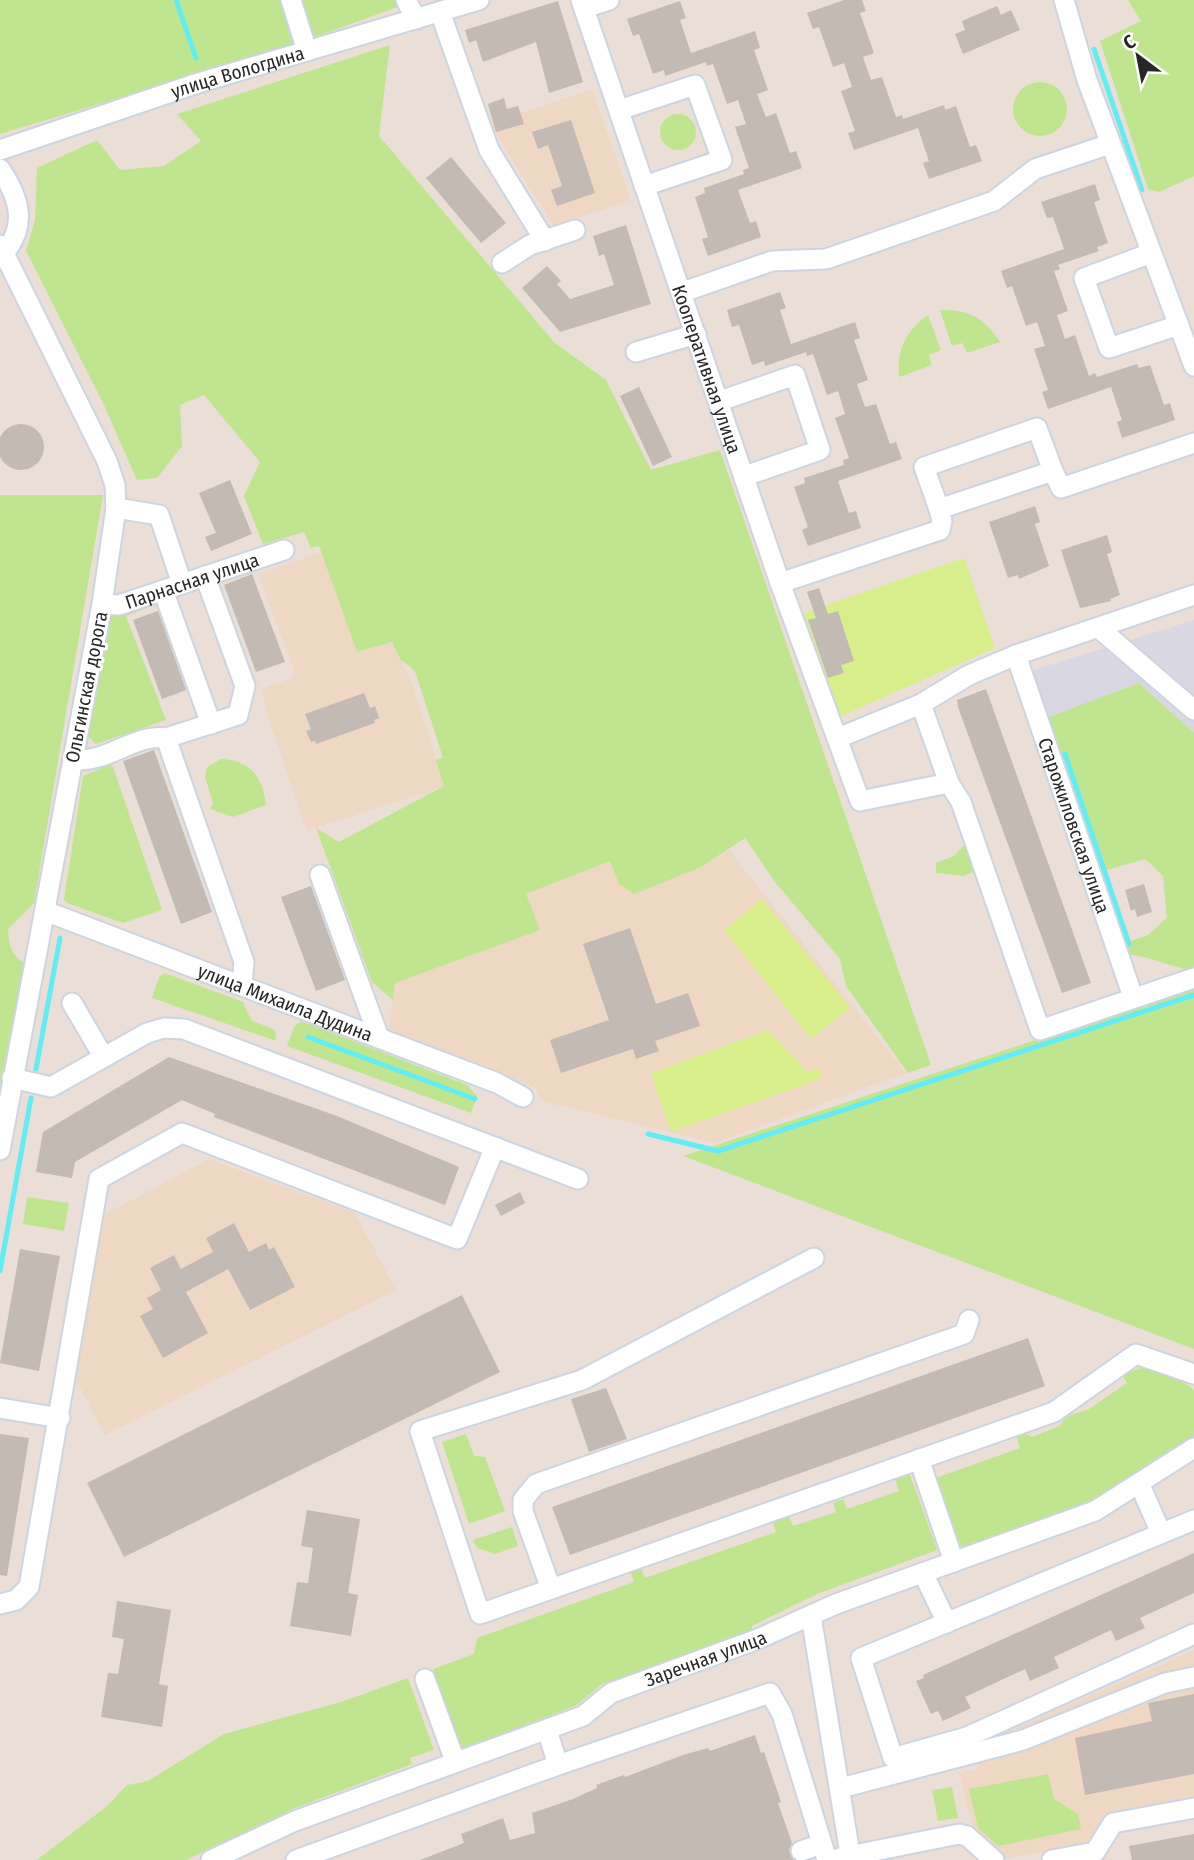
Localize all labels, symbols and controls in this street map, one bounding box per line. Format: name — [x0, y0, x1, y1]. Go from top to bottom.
north arrow — [1103, 21, 1173, 91]
text: С — [1119, 30, 1140, 54]
street label: улица Вологдина — [168, 41, 307, 103]
street label: Кооперативная улица — [667, 282, 746, 457]
street label: Парнасная улица — [122, 548, 262, 614]
street label: Ольгинская дорога — [61, 610, 112, 765]
street label: Старожиловская улица — [1033, 735, 1114, 916]
street label: улица Михаила Дудина — [195, 959, 376, 1047]
street label: Заречная улица — [641, 1626, 770, 1692]

